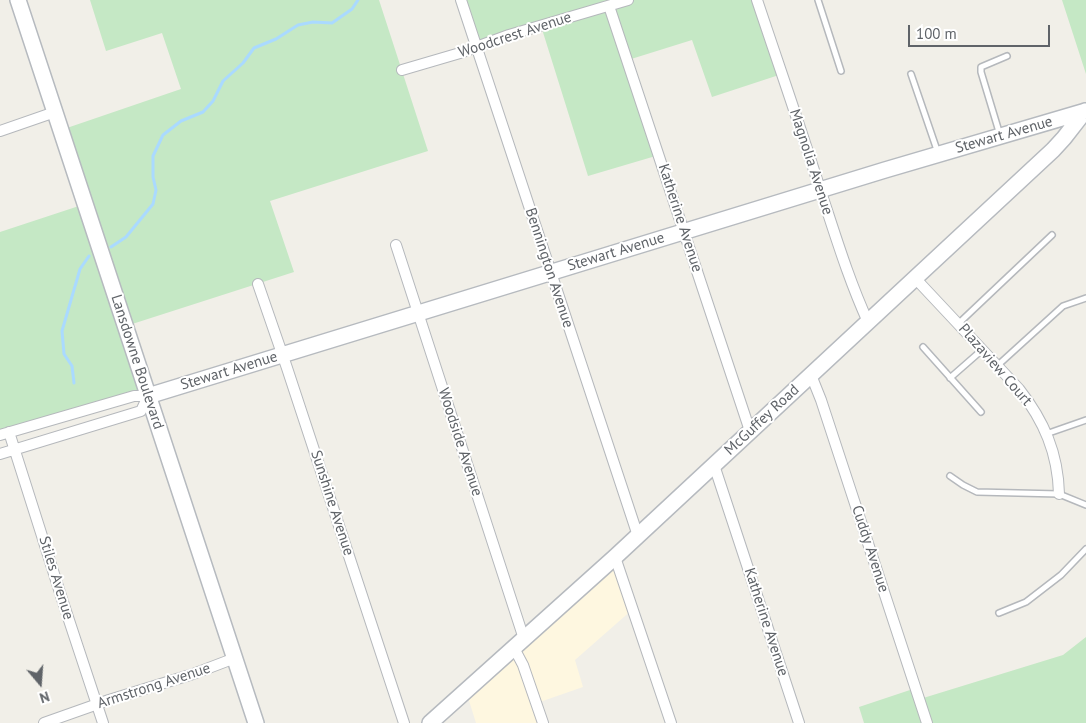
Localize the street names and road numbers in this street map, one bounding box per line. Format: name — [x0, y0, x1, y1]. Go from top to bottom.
street label: Woodcrest Avenue — [456, 8, 574, 62]
street label: Magnolia Avenue — [785, 107, 837, 217]
street label: Stewart Avenue — [953, 113, 1055, 157]
street label: Katherine Avenue — [654, 162, 706, 274]
street label: Bennington Avenue — [521, 206, 577, 330]
street label: Stewart Avenue — [565, 229, 667, 275]
street label: Lansdowne Boulevard — [107, 292, 167, 432]
street label: Plazaview Court — [954, 320, 1036, 410]
street label: Stewart Avenue — [178, 348, 280, 394]
street label: McGuffey Road — [721, 381, 803, 459]
street label: Woodside Avenue — [434, 386, 486, 498]
street label: Sunshine Avenue — [307, 448, 357, 558]
street label: Cuddy Avenue — [847, 503, 893, 595]
street label: Stiles Avenue — [35, 534, 77, 622]
street label: Katherine Avenue — [740, 566, 792, 678]
street label: Armstrong Avenue — [95, 659, 213, 713]

